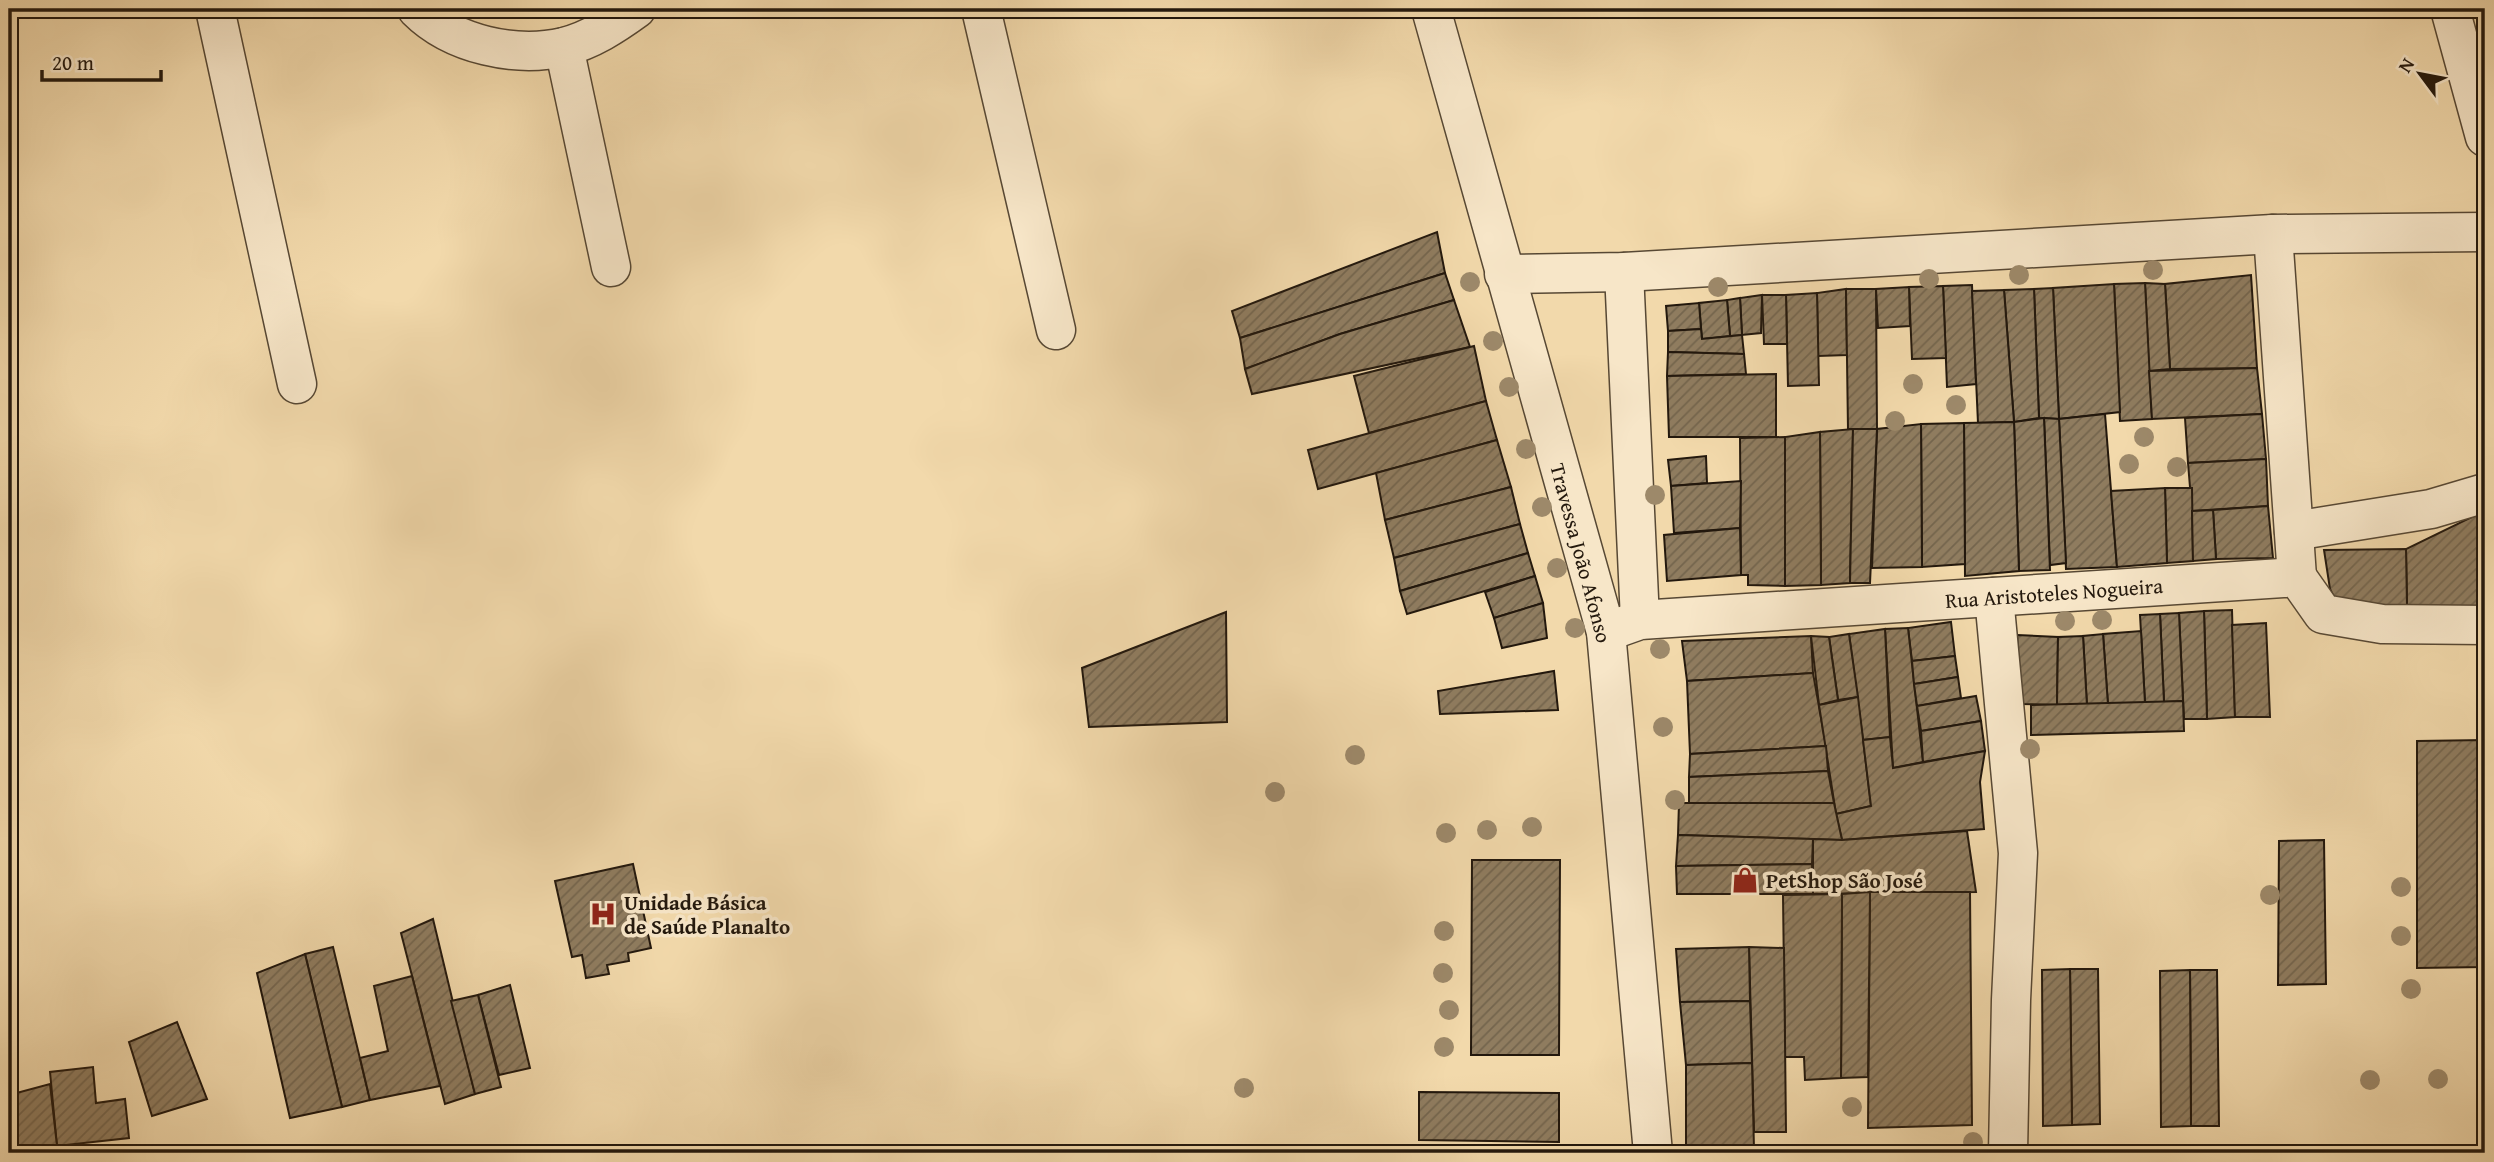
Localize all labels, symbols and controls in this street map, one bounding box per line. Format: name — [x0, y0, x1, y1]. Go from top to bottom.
scale bar — [42, 38, 161, 82]
north arrow — [2386, 38, 2456, 108]
text: 20 m — [52, 47, 94, 78]
text: N — [2390, 52, 2421, 78]
street label: Travessa João Afonso — [1542, 460, 1620, 646]
street label: Rua Aristoteles Nogueira — [1944, 570, 2164, 616]
shop icon: PetShop São José — [1730, 865, 1760, 895]
place label: PetShop São José — [1766, 865, 1923, 896]
place label: Unidade Básica de Saúde Planalto — [624, 887, 790, 942]
hospital icon: Unidade Básica de Saúde Planalto — [588, 899, 618, 929]

